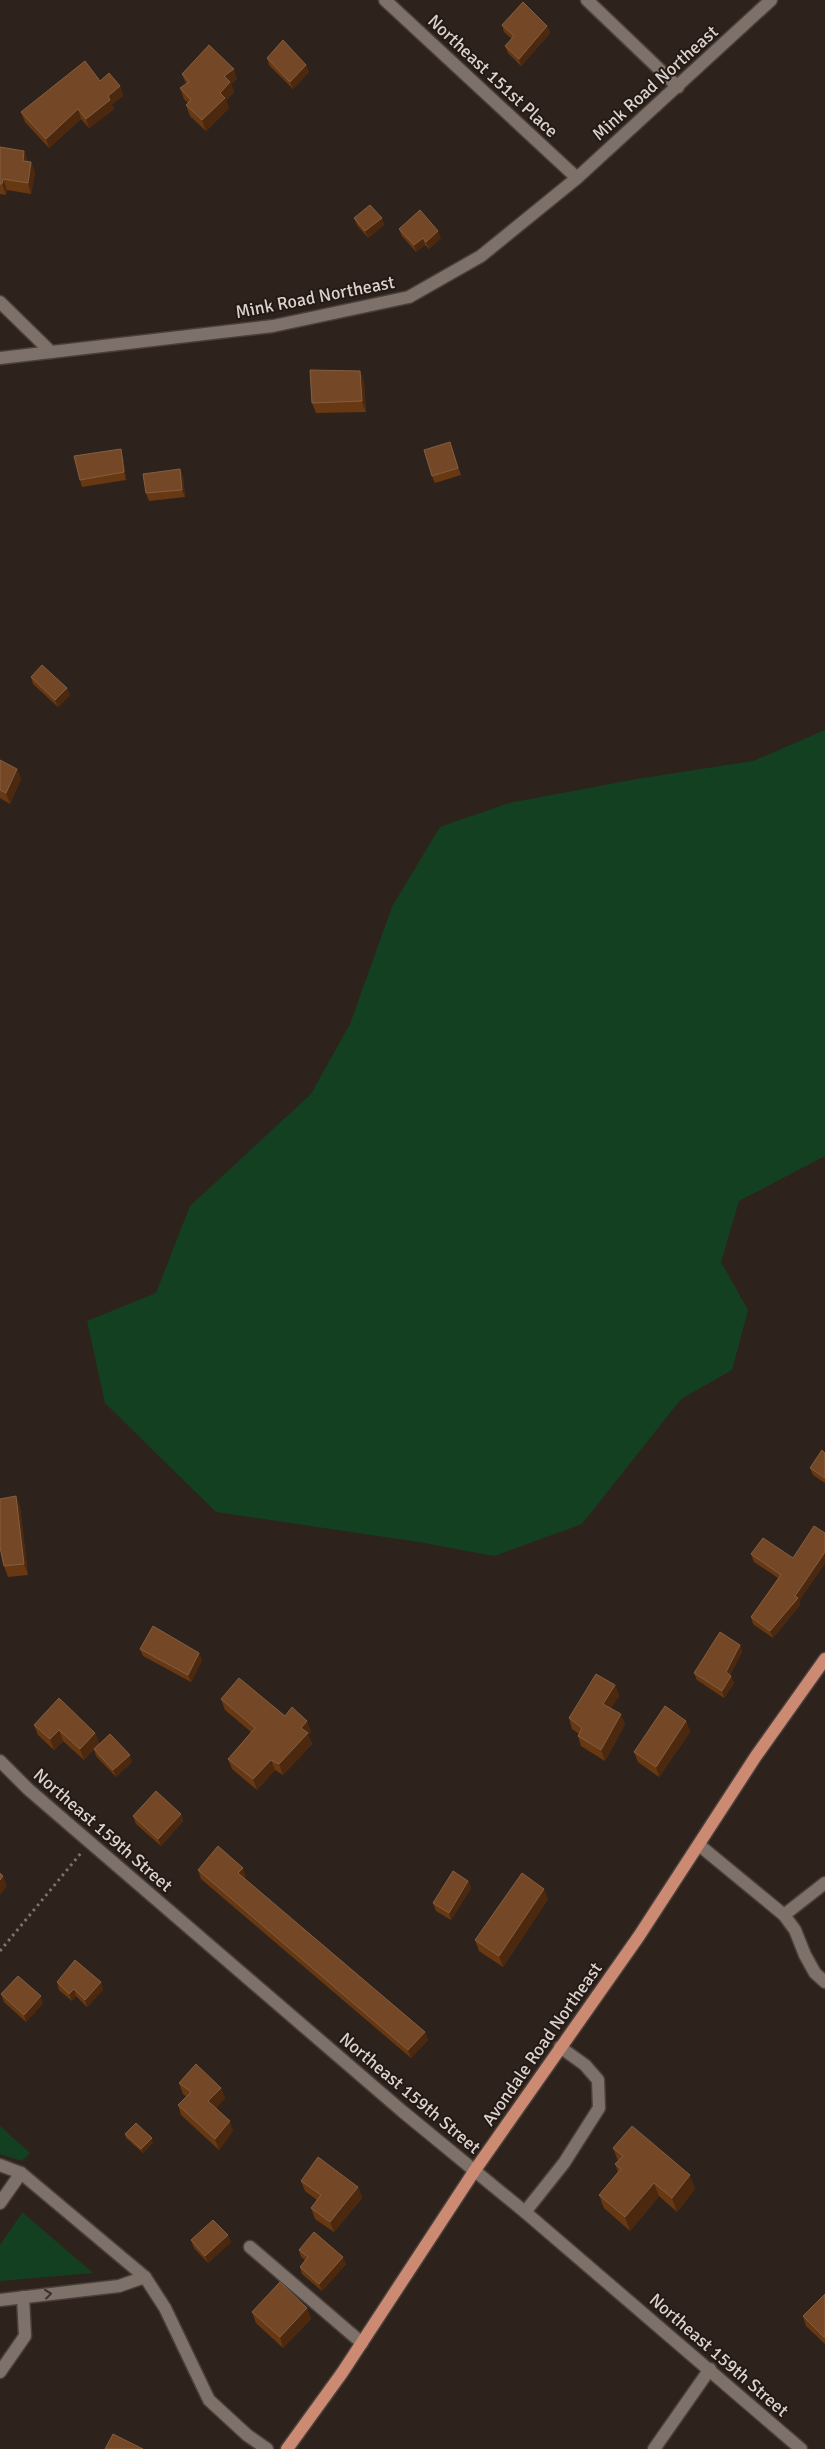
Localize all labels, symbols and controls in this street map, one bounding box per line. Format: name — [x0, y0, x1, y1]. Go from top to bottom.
street label: Northeast 151st Place — [423, 10, 563, 142]
street label: Mink Road Northeast — [588, 21, 722, 145]
street label: Mink Road Northeast — [234, 271, 396, 323]
street label: Northeast 159th Street — [29, 1764, 177, 1896]
street label: Avondale Road Northeast — [477, 1958, 607, 2130]
street label: Northeast 159th Street — [335, 2028, 485, 2158]
one-way arrow — [45, 2289, 53, 2300]
street label: Northeast 159th Street — [645, 2289, 793, 2421]

